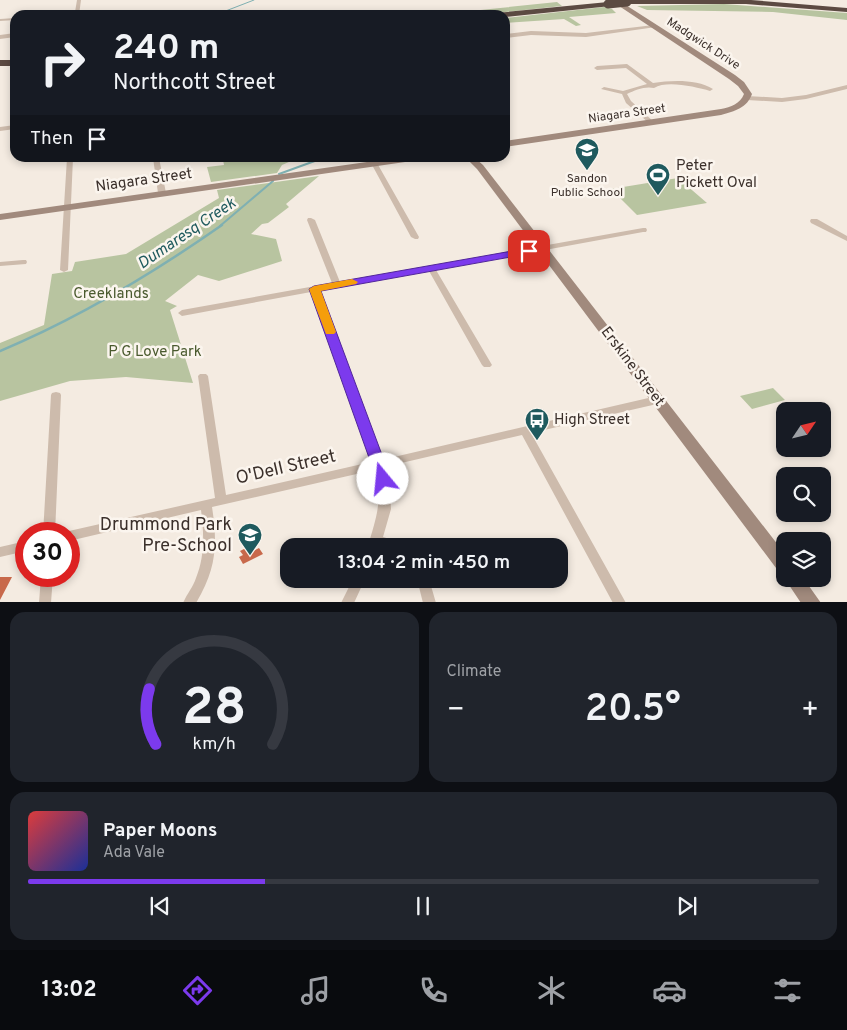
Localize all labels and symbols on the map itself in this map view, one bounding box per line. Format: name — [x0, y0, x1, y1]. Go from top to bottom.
street label: Madgwick Drive — [663, 14, 743, 74]
street label: Niagara Street — [587, 101, 667, 127]
school or university icon: Sandon Public School — [574, 137, 600, 171]
place label: Peter Pickett Oval — [676, 157, 757, 193]
sports icon: Peter Pickett Oval — [645, 162, 671, 196]
street label: Niagara Street — [94, 165, 194, 197]
place label: Sandon Public School — [551, 171, 623, 201]
water label: Dumaresq Creek — [134, 193, 241, 274]
pin — [508, 230, 550, 272]
park label: Creeklands — [73, 285, 149, 304]
street label: Erskine Street — [596, 323, 668, 411]
park label: P G Love Park — [108, 343, 202, 362]
north arrow — [776, 402, 831, 458]
bus stop icon: High Street — [524, 407, 550, 441]
place label: High Street — [554, 411, 630, 430]
street label: O'Dell Street — [234, 445, 338, 491]
position arrow — [356, 452, 408, 504]
place label: Drummond Park Pre-School — [100, 514, 232, 558]
speed limit sign: 30 — [15, 522, 80, 587]
school or university icon: Drummond Park Pre-School — [237, 522, 263, 556]

